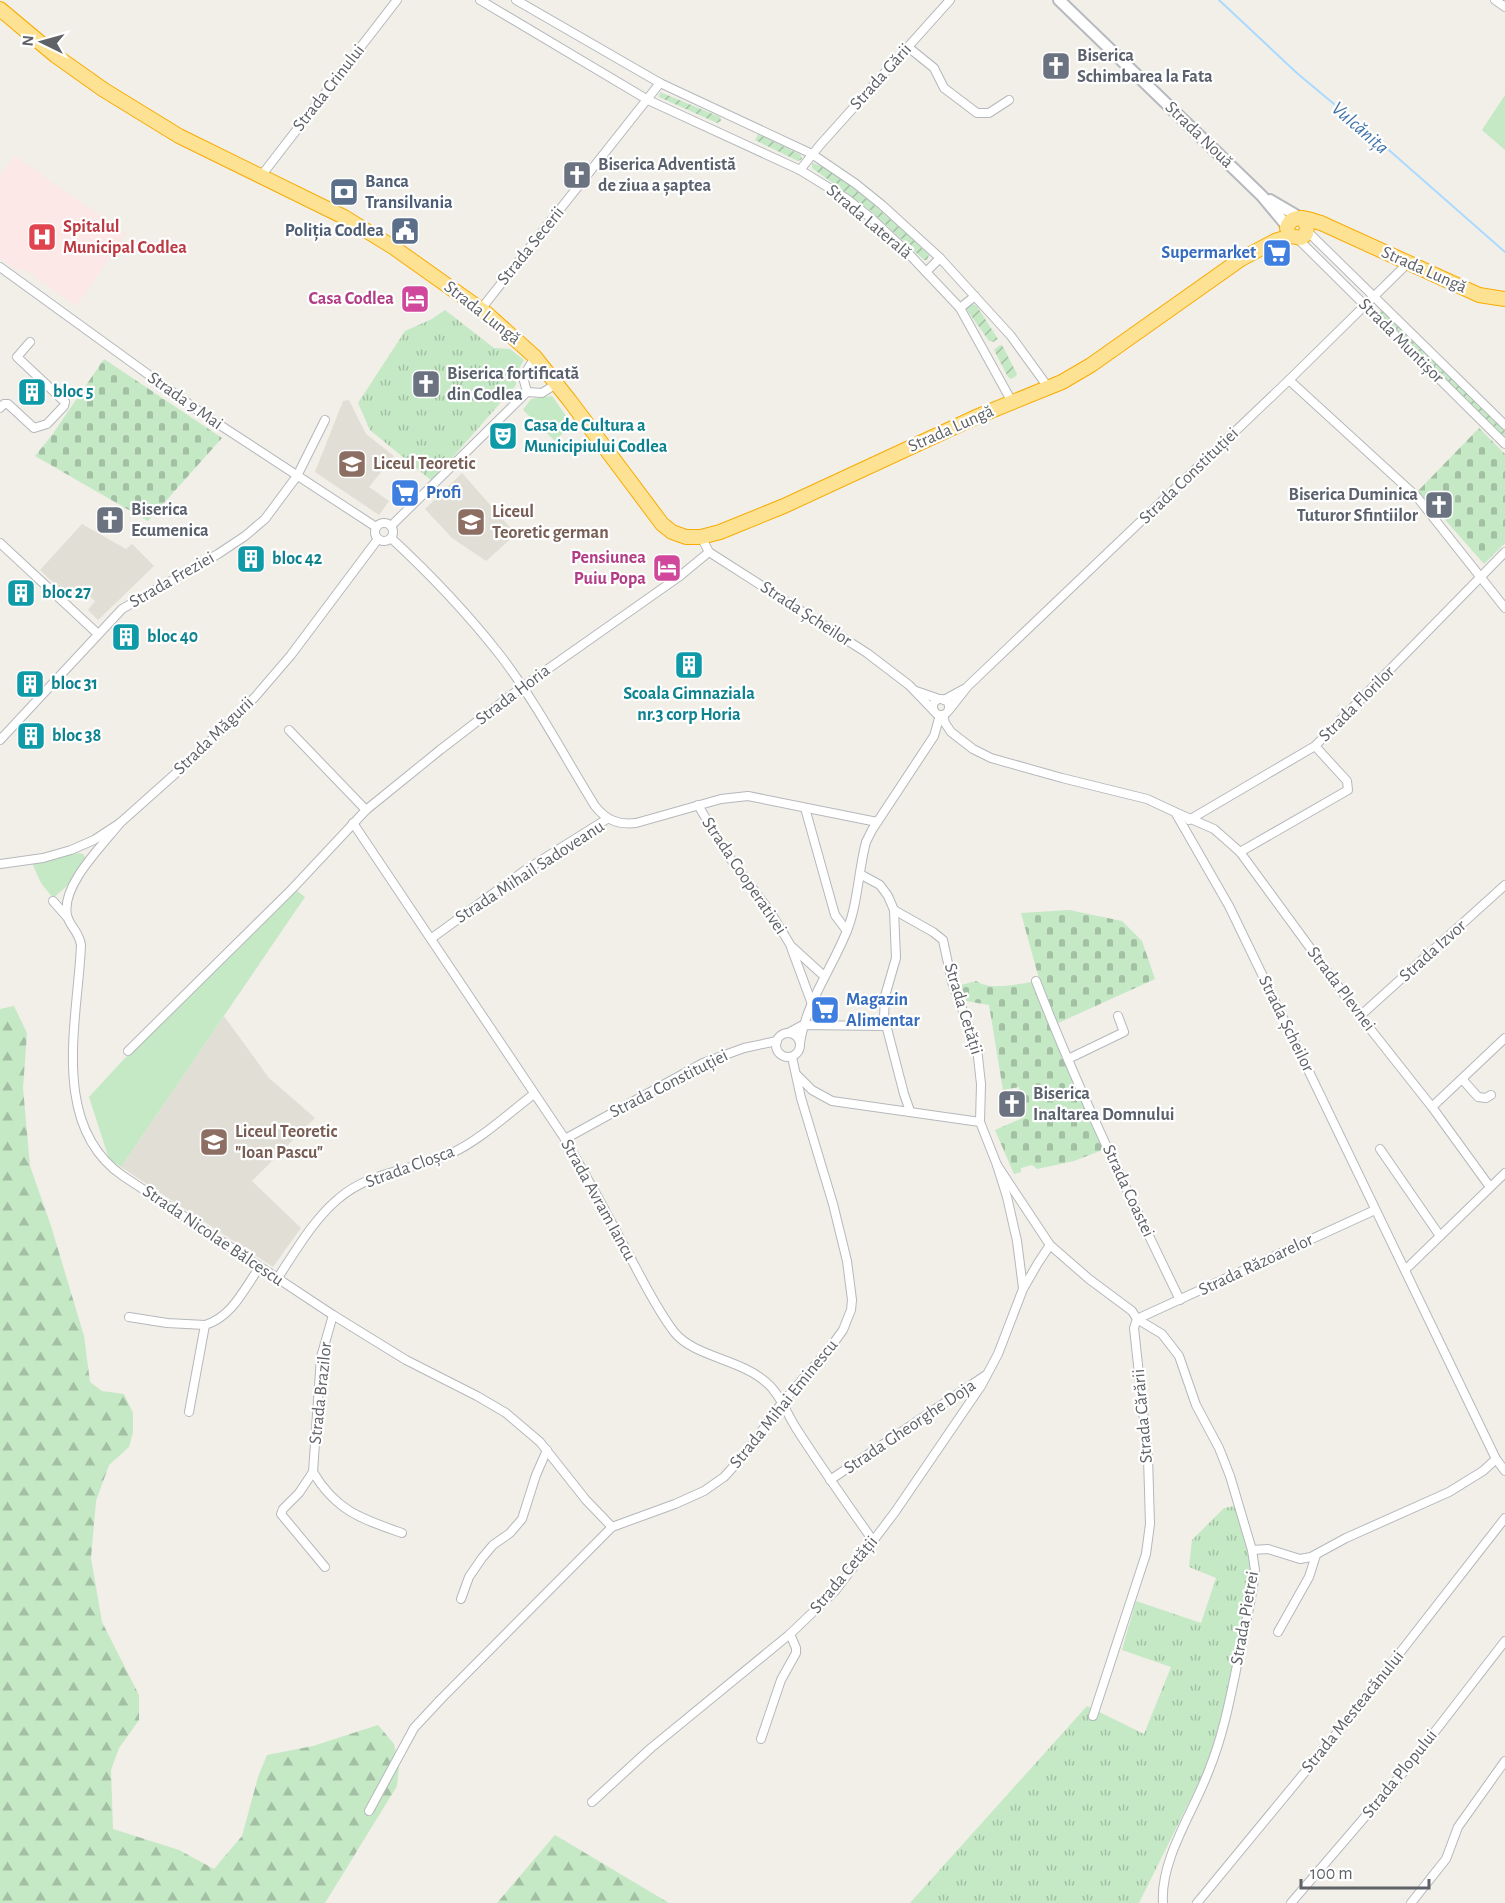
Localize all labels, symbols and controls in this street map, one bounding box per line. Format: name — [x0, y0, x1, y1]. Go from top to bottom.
north arrow — [12, 12, 72, 72]
text: N — [20, 35, 37, 47]
street label: Strada Gării — [847, 40, 915, 114]
street label: Strada Crinului — [290, 41, 368, 135]
place label: Biserica Schimbarea la Fata — [1077, 47, 1213, 86]
church icon: Biserica Schimbarea la Fata — [1040, 50, 1072, 82]
street label: Strada Nouă — [1161, 98, 1237, 172]
water label: Vulcănița — [1327, 98, 1392, 159]
place label: Biserica Adventistă de ziua a șaptea — [598, 156, 736, 196]
church icon: Biserica Adventistă de ziua a șaptea — [561, 159, 593, 191]
place label: Banca Transilvania — [365, 173, 453, 212]
bank icon: Banca Transilvania — [328, 176, 360, 208]
street label: Strada Laterală — [823, 181, 915, 263]
street label: Strada Secerii — [494, 203, 568, 289]
public building icon: Poliția Codlea — [389, 215, 421, 247]
place label: Spitalul Municipal Codlea — [63, 218, 187, 257]
hospital icon: Spitalul Municipal Codlea — [26, 221, 58, 253]
place label: Poliția Codlea — [285, 222, 384, 242]
supermarket icon: Supermarket — [1261, 237, 1293, 269]
street label: Strada Lungă — [1379, 243, 1469, 297]
place label: Supermarket — [1161, 244, 1256, 262]
street label: Strada Lungă — [440, 278, 524, 348]
hotel icon: Casa Codlea — [399, 283, 431, 315]
place label: Casa Codlea — [308, 290, 394, 308]
street label: Strada Muntișor — [1354, 295, 1447, 388]
place label: Biserica fortificată din Codlea — [447, 365, 580, 404]
church icon: Biserica fortificată din Codlea — [410, 368, 442, 400]
street label: Strada 9 Mai — [144, 369, 226, 433]
building icon: bloc 5 — [16, 376, 48, 408]
place label: bloc 5 — [53, 383, 94, 401]
street label: Strada Lungă — [906, 402, 996, 456]
place label: Casa de Cultura a Municipiului Codlea — [524, 417, 668, 456]
theatre icon: Casa de Cultura a Municipiului Codlea — [487, 420, 519, 452]
street label: Strada Constituției — [1136, 424, 1243, 528]
school or university icon: Liceul Teoretic — [336, 448, 368, 480]
place label: Liceul Teoretic — [373, 455, 476, 473]
supermarket icon: Profi — [389, 477, 421, 509]
place label: Profi — [426, 484, 461, 502]
place label: Biserica Duminica Tuturor Sfintiilor — [1288, 486, 1419, 525]
church icon: Biserica Duminica Tuturor Sfintiilor — [1423, 489, 1455, 521]
place label: Biserica Ecumenica — [131, 501, 209, 540]
place label: Liceul Teoretic german — [492, 503, 609, 542]
church icon: Biserica Ecumenica — [94, 504, 126, 536]
school or university icon: Liceul Teoretic german — [455, 506, 487, 538]
building icon: bloc 42 — [235, 543, 267, 575]
street label: Strada Freziei — [127, 549, 217, 611]
place label: Pensiunea Puiu Popa — [571, 549, 646, 588]
place label: bloc 42 — [272, 550, 323, 568]
hotel icon: Pensiunea Puiu Popa — [651, 552, 683, 584]
building icon: bloc 27 — [5, 577, 37, 609]
street label: Strada Șcheilor — [757, 578, 855, 651]
place label: bloc 27 — [42, 584, 91, 602]
building icon: bloc 40 — [110, 621, 142, 653]
place label: bloc 40 — [147, 628, 198, 646]
building icon: Scoala Gimnaziala nr.3 corp Horia — [673, 649, 705, 681]
street label: Strada Horia — [472, 661, 554, 729]
street label: Strada Florilor — [1316, 663, 1398, 745]
building icon: bloc 31 — [14, 668, 46, 700]
place label: bloc 31 — [51, 675, 98, 693]
place label: Scoala Gimnaziala nr.3 corp Horia — [623, 685, 755, 724]
street label: Strada Măgurii — [171, 694, 257, 778]
building icon: bloc 38 — [15, 720, 47, 752]
place label: bloc 38 — [52, 727, 101, 745]
street label: Strada Cooperativei — [698, 814, 790, 938]
street label: Strada Mihail Sadoveanu — [452, 817, 608, 927]
street label: Strada Izvor — [1396, 916, 1470, 985]
street label: Strada Plevnei — [1304, 943, 1378, 1035]
street label: Strada Cetății — [940, 961, 985, 1057]
street label: Strada Șcheilor — [1254, 973, 1317, 1076]
place label: Magazin Alimentar — [846, 991, 921, 1030]
supermarket icon: Magazin Alimentar — [809, 994, 841, 1026]
street label: Strada Constituției — [607, 1046, 732, 1122]
place label: Biserica Inaltarea Domnului — [1033, 1085, 1175, 1124]
church icon: Biserica Inaltarea Domnului — [996, 1088, 1028, 1120]
place label: Liceul Teoretic "Ioan Pascu" — [235, 1123, 338, 1162]
school or university icon: Liceul Teoretic "Ioan Pascu" — [198, 1126, 230, 1158]
street label: Strada Avram Iancu — [557, 1136, 639, 1264]
street label: Strada Coastei — [1099, 1142, 1157, 1240]
street label: Strada Cloșca — [363, 1143, 457, 1192]
street label: Strada Nicolae Bălcescu — [139, 1182, 287, 1290]
street label: Strada Răzoarelor — [1196, 1231, 1316, 1299]
street label: Strada Mihai Eminescu — [727, 1336, 841, 1472]
street label: Strada Brazilor — [307, 1341, 335, 1445]
street label: Strada Cărării — [1130, 1368, 1156, 1464]
street label: Strada Gheorghe Doja — [841, 1376, 979, 1478]
street label: Strada Cetății — [807, 1533, 882, 1618]
street label: Strada Pietrei — [1228, 1570, 1262, 1666]
street label: Strada Mesteacănului — [1298, 1648, 1408, 1776]
street label: Strada Plopului — [1359, 1726, 1441, 1822]
scale bar — [1301, 1852, 1428, 1890]
text: 100 m — [1310, 1865, 1353, 1883]

